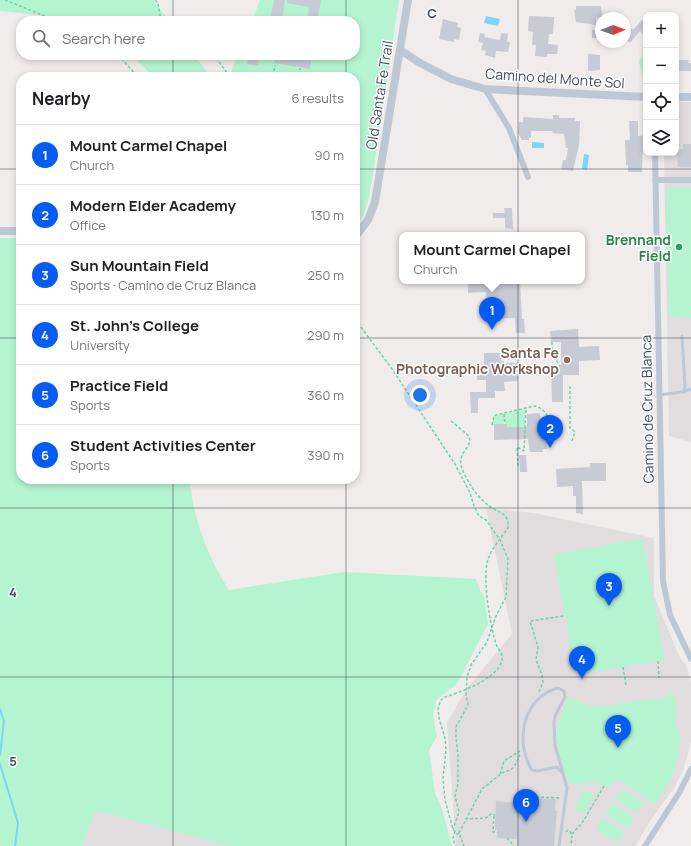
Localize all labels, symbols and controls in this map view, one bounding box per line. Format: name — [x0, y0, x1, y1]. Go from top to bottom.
text: C — [427, 4, 437, 22]
north arrow — [595, 12, 631, 48]
map controls — [643, 12, 679, 156]
button: + — [643, 12, 679, 48]
search box — [16, 16, 360, 60]
icon: search — [30, 27, 52, 49]
text: Search here — [62, 28, 145, 49]
street label: Old Santa Fe Trail — [361, 39, 397, 151]
button: − — [643, 48, 679, 84]
street label: Camino del Monte Sol — [485, 64, 625, 92]
button: locate — [643, 84, 679, 120]
text: Nearby — [32, 87, 90, 110]
text: 6 results — [292, 89, 344, 107]
button: layers — [643, 120, 679, 156]
text: Mount Carmel Chapel — [70, 135, 227, 156]
text: 1 — [42, 146, 48, 164]
text: 90 m — [314, 146, 344, 164]
text: Church — [70, 156, 114, 174]
text: Modern Elder Academy — [70, 195, 236, 216]
text: 2 — [41, 206, 49, 224]
text: 130 m — [310, 206, 344, 224]
text: Office — [70, 216, 106, 234]
place label: Brennand Field — [606, 230, 671, 265]
popup — [399, 232, 585, 284]
text: Mount Carmel Chapel — [413, 239, 571, 260]
marker: Brennand Field — [674, 242, 684, 252]
text: Sun Mountain Field — [70, 255, 209, 276]
text: Church — [413, 260, 458, 278]
text: 3 — [41, 266, 49, 284]
text: 250 m — [308, 266, 344, 284]
text: Sports · Camino de Cruz Blanca — [70, 276, 256, 294]
pin: 1 — [479, 297, 505, 330]
text: St. John's College — [70, 315, 199, 336]
text: 4 — [41, 326, 49, 344]
text: 290 m — [307, 326, 344, 344]
street label: Camino de Cruz Blanca — [636, 335, 658, 483]
text: University — [70, 336, 130, 354]
place label: Santa Fe Photographic Workshop — [396, 343, 559, 378]
marker: Santa Fe Photographic Workshop — [562, 355, 572, 365]
text: Practice Field — [70, 375, 168, 396]
your location — [410, 385, 430, 405]
text: 5 — [41, 386, 49, 404]
text: 360 m — [307, 386, 344, 404]
text: Sports — [70, 396, 110, 414]
pin: 2 — [537, 415, 563, 448]
text: Student Activities Center — [70, 435, 256, 456]
text: 6 — [41, 446, 49, 464]
text: 390 m — [307, 446, 344, 464]
text: Sports — [70, 456, 110, 474]
pin: 3 — [596, 573, 622, 606]
text: 4 — [9, 583, 17, 601]
pin: 4 — [569, 646, 595, 679]
pin: 5 — [605, 715, 631, 748]
text: 5 — [9, 752, 17, 770]
pin: 6 — [513, 789, 539, 822]

